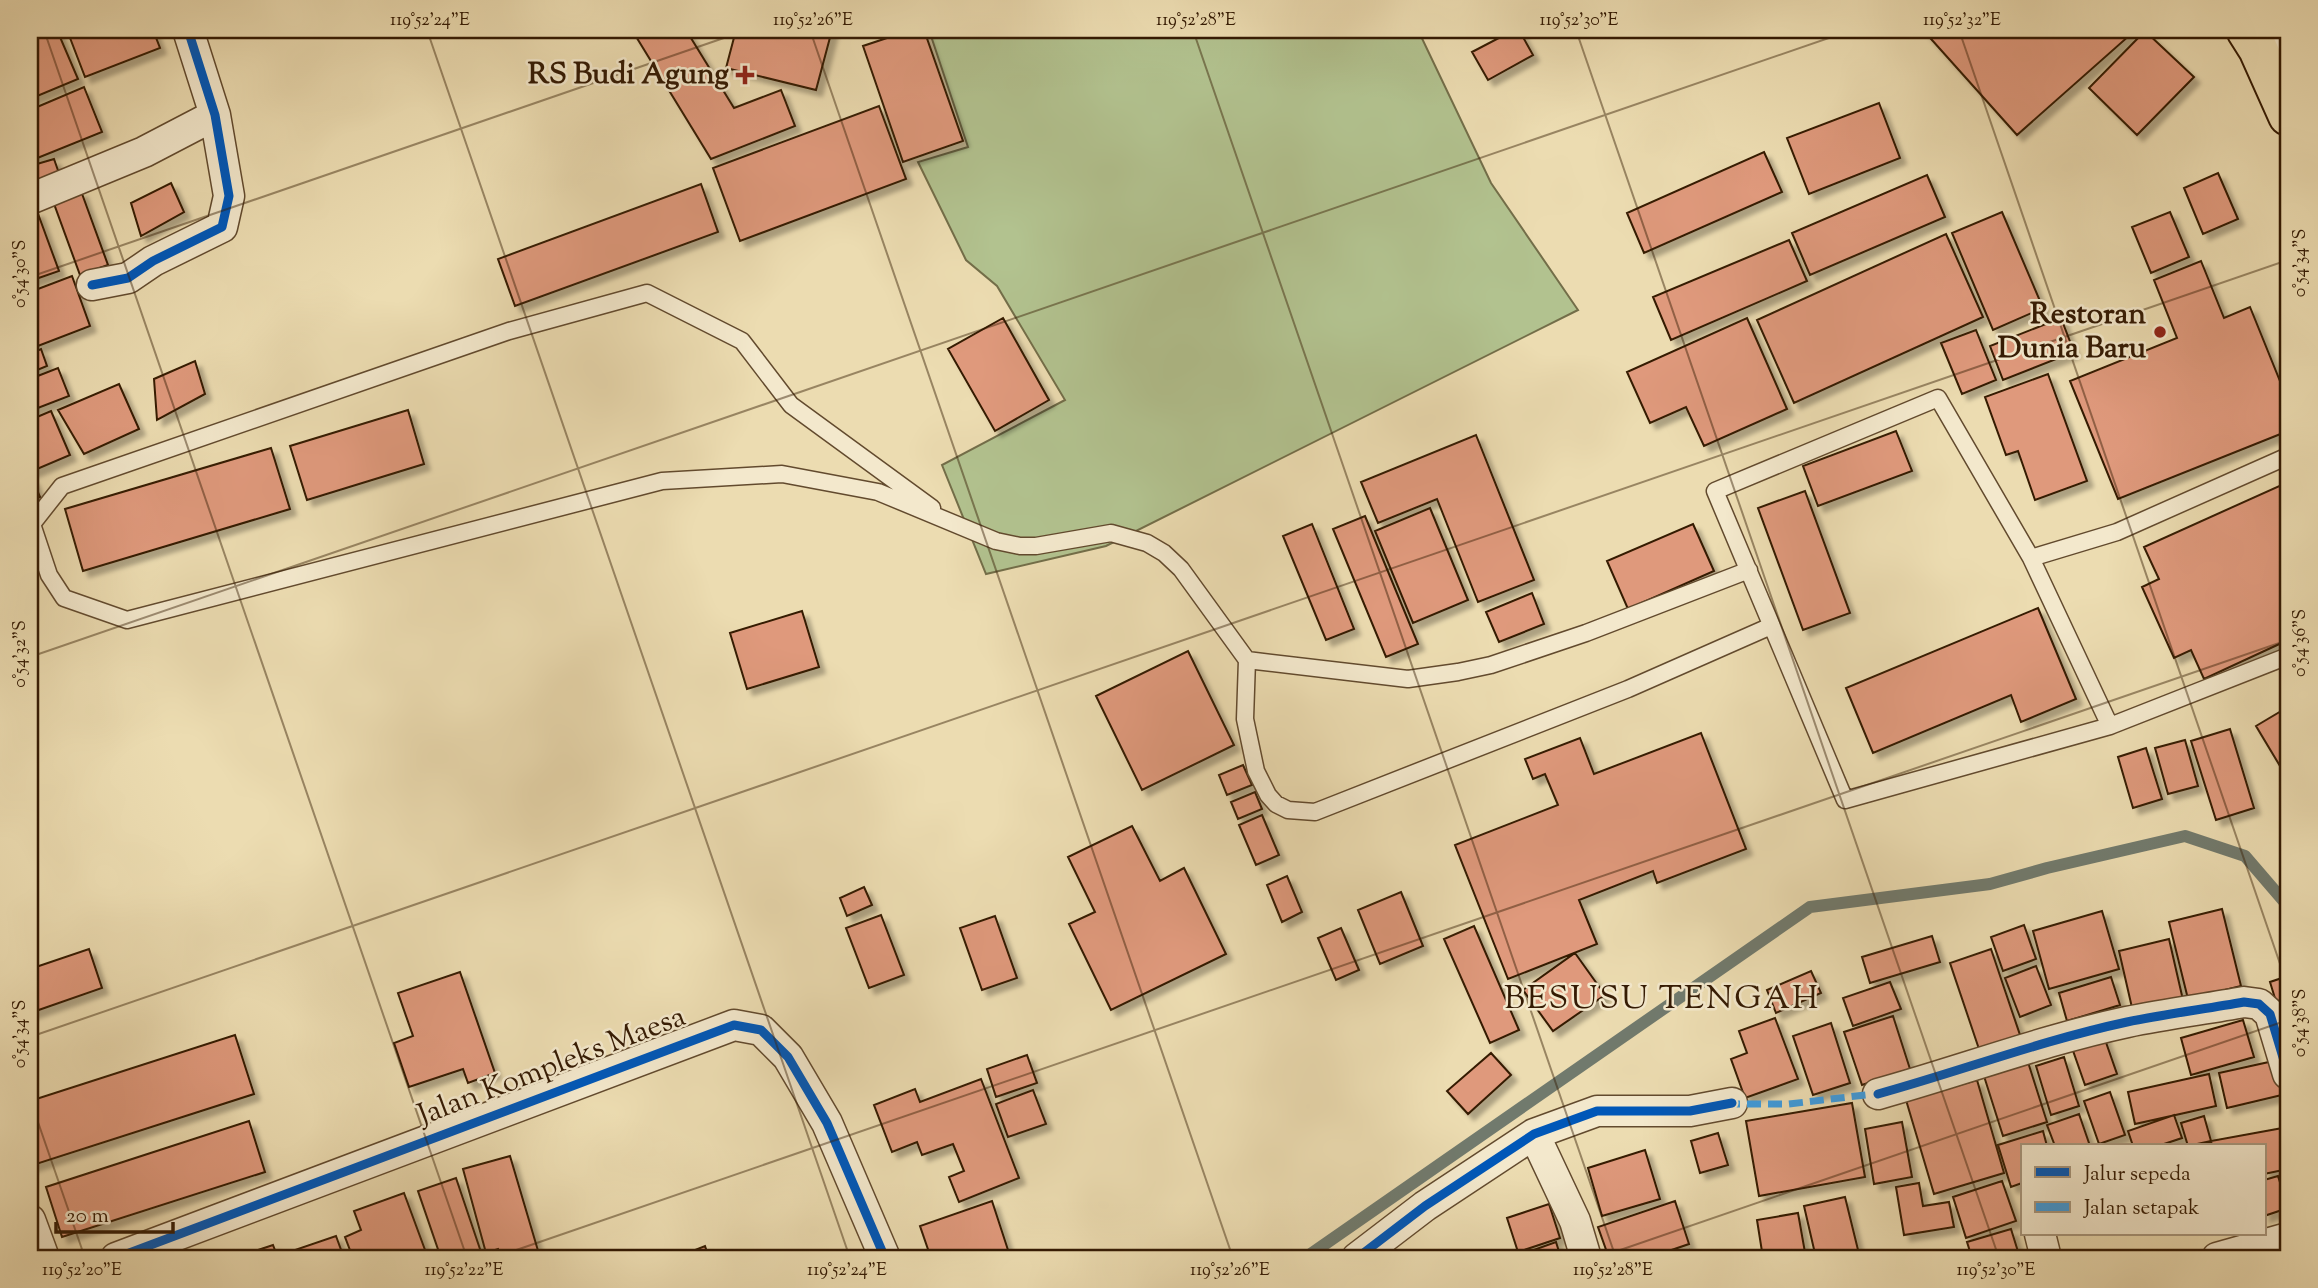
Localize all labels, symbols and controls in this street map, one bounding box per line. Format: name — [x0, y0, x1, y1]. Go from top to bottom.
text: 119°52'24"E — [390, 8, 470, 34]
text: 119°52'26"E — [773, 8, 853, 34]
text: 119°52'28"E — [1156, 8, 1236, 34]
text: 119°52'30"E — [1540, 8, 1619, 34]
text: 119°52'32"E — [1923, 8, 2001, 34]
place label: RS Budi Agung — [528, 54, 729, 97]
marker: RS Budi Agung — [735, 65, 755, 85]
text: 0°54'34"S — [2288, 229, 2314, 297]
text: 0°54'30"S — [8, 240, 34, 308]
place label: Restoran Dunia Baru — [1998, 294, 2147, 371]
marker: Restoran Dunia Baru — [2152, 324, 2168, 340]
text: 0°54'36"S — [2288, 609, 2314, 677]
text: 0°54'32"S — [8, 620, 34, 688]
district label: BESUSU TENGAH — [1504, 976, 1820, 1024]
text: 0°54'38"S — [2288, 989, 2314, 1057]
street label: Jalan Kompleks Maesa — [410, 996, 692, 1139]
text: 0°54'34"S — [8, 1000, 34, 1068]
legend — [2021, 1144, 2266, 1236]
text: Jalur sepeda — [2083, 1160, 2191, 1190]
scale bar — [56, 1190, 173, 1234]
text: Jalan setapak — [2083, 1194, 2200, 1224]
text: 20 m — [66, 1202, 109, 1232]
text: 119°52'20"E — [42, 1258, 122, 1284]
text: 119°52'22"E — [425, 1258, 504, 1284]
text: 119°52'24"E — [807, 1258, 887, 1284]
text: 119°52'26"E — [1190, 1258, 1270, 1284]
text: 119°52'28"E — [1573, 1258, 1653, 1284]
text: 119°52'30"E — [1957, 1258, 2036, 1284]

